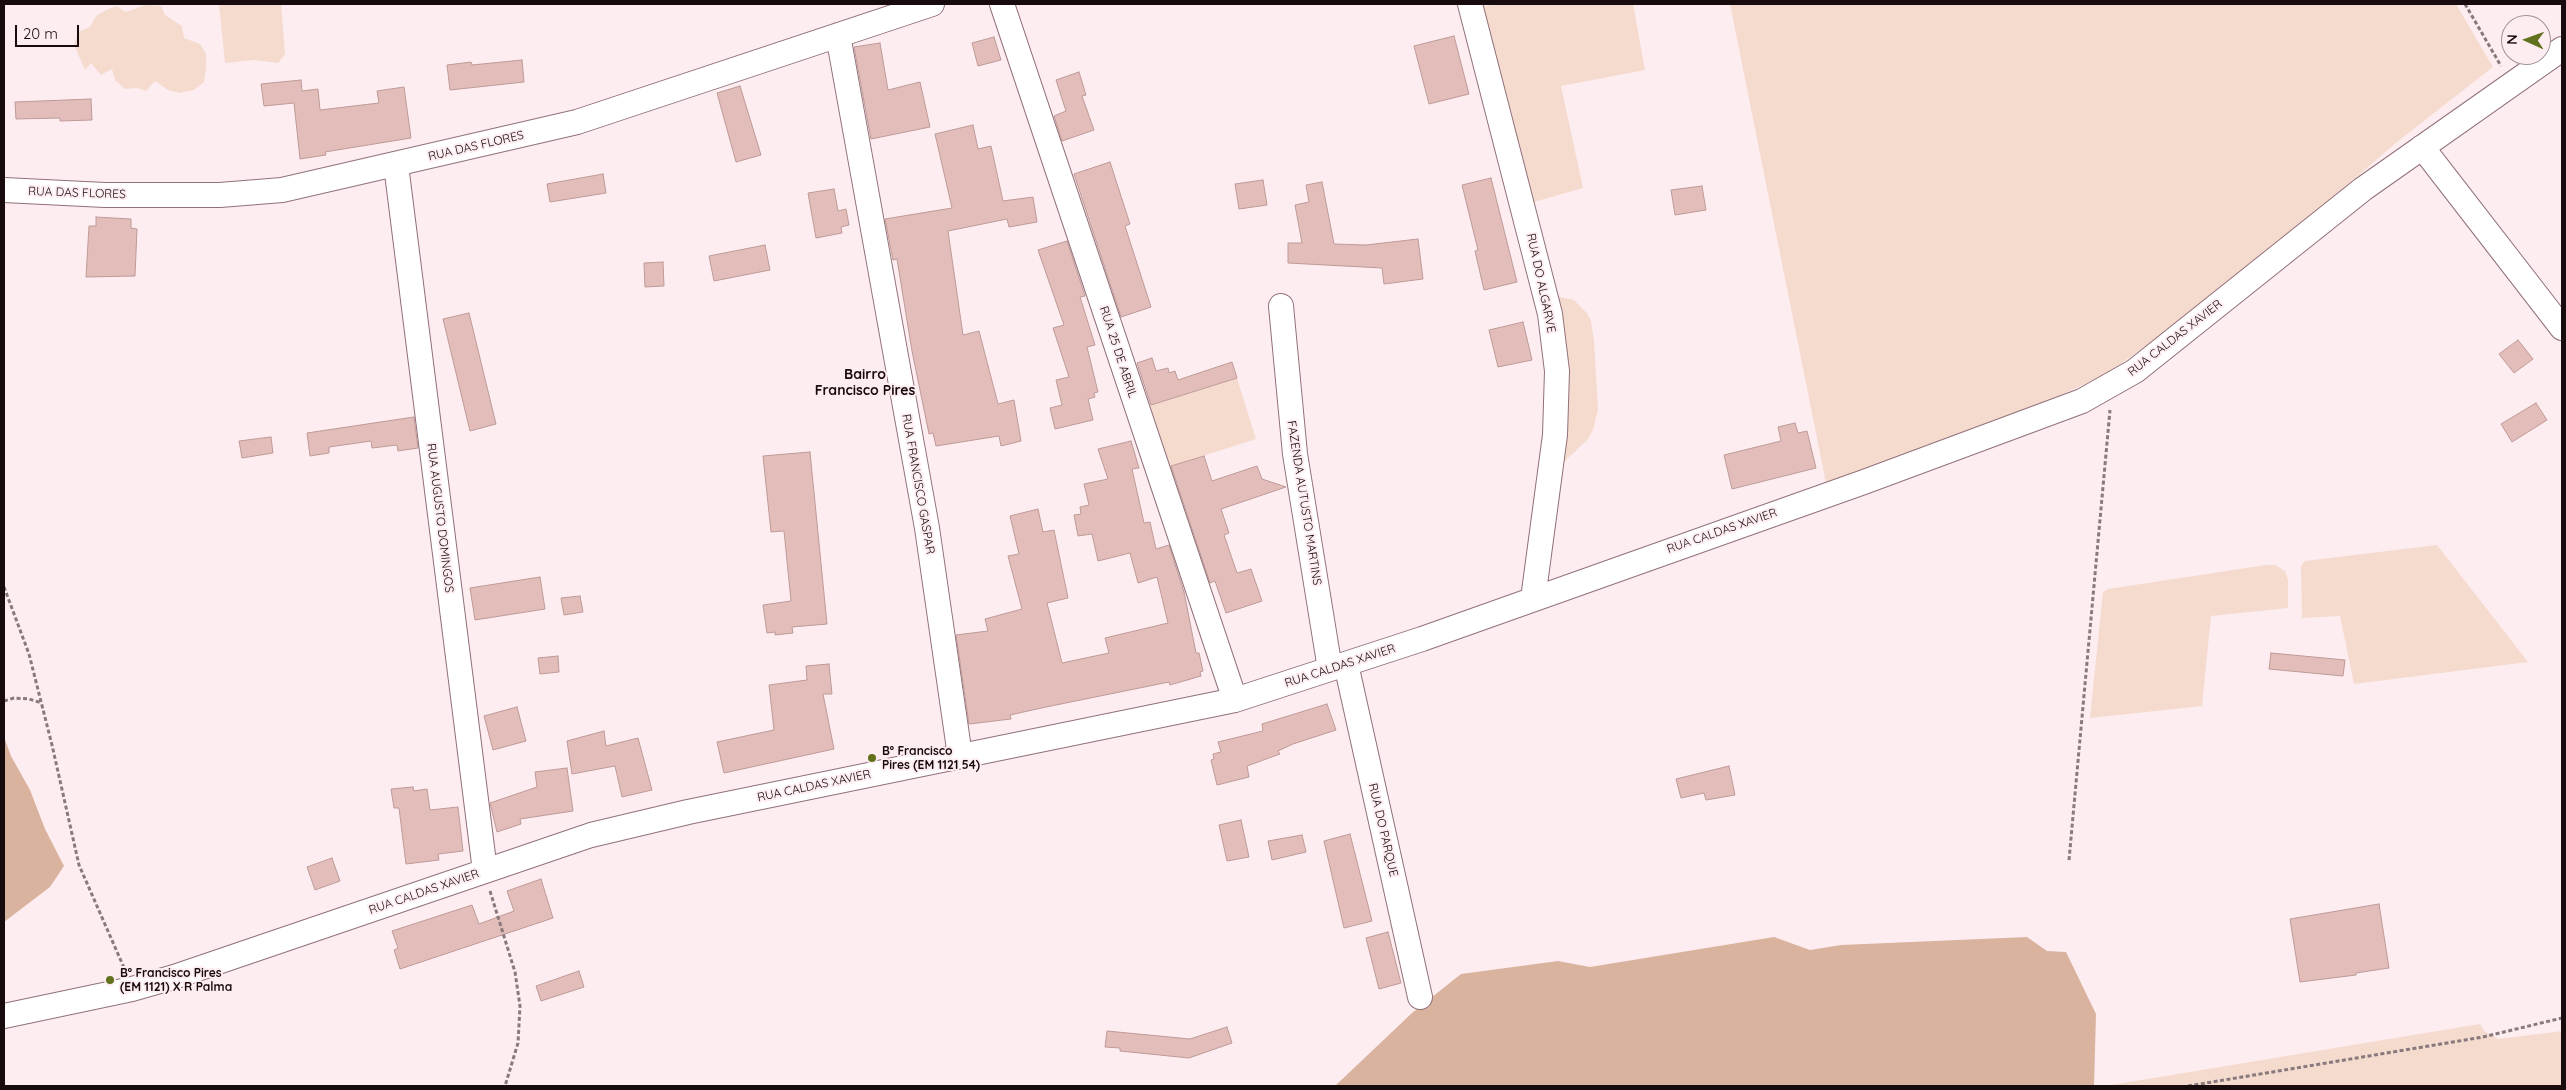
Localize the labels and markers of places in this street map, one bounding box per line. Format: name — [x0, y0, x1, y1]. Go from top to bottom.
place label: Bº Francisco Pires (EM 1121 54) — [882, 744, 980, 772]
marker: Bº Francisco Pires (EM 1121 54) — [866, 752, 878, 764]
place label: Bº Francisco Pires (EM 1121) X R Palma — [120, 966, 232, 994]
marker: Bº Francisco Pires (EM 1121) X R Palma — [104, 974, 116, 986]

